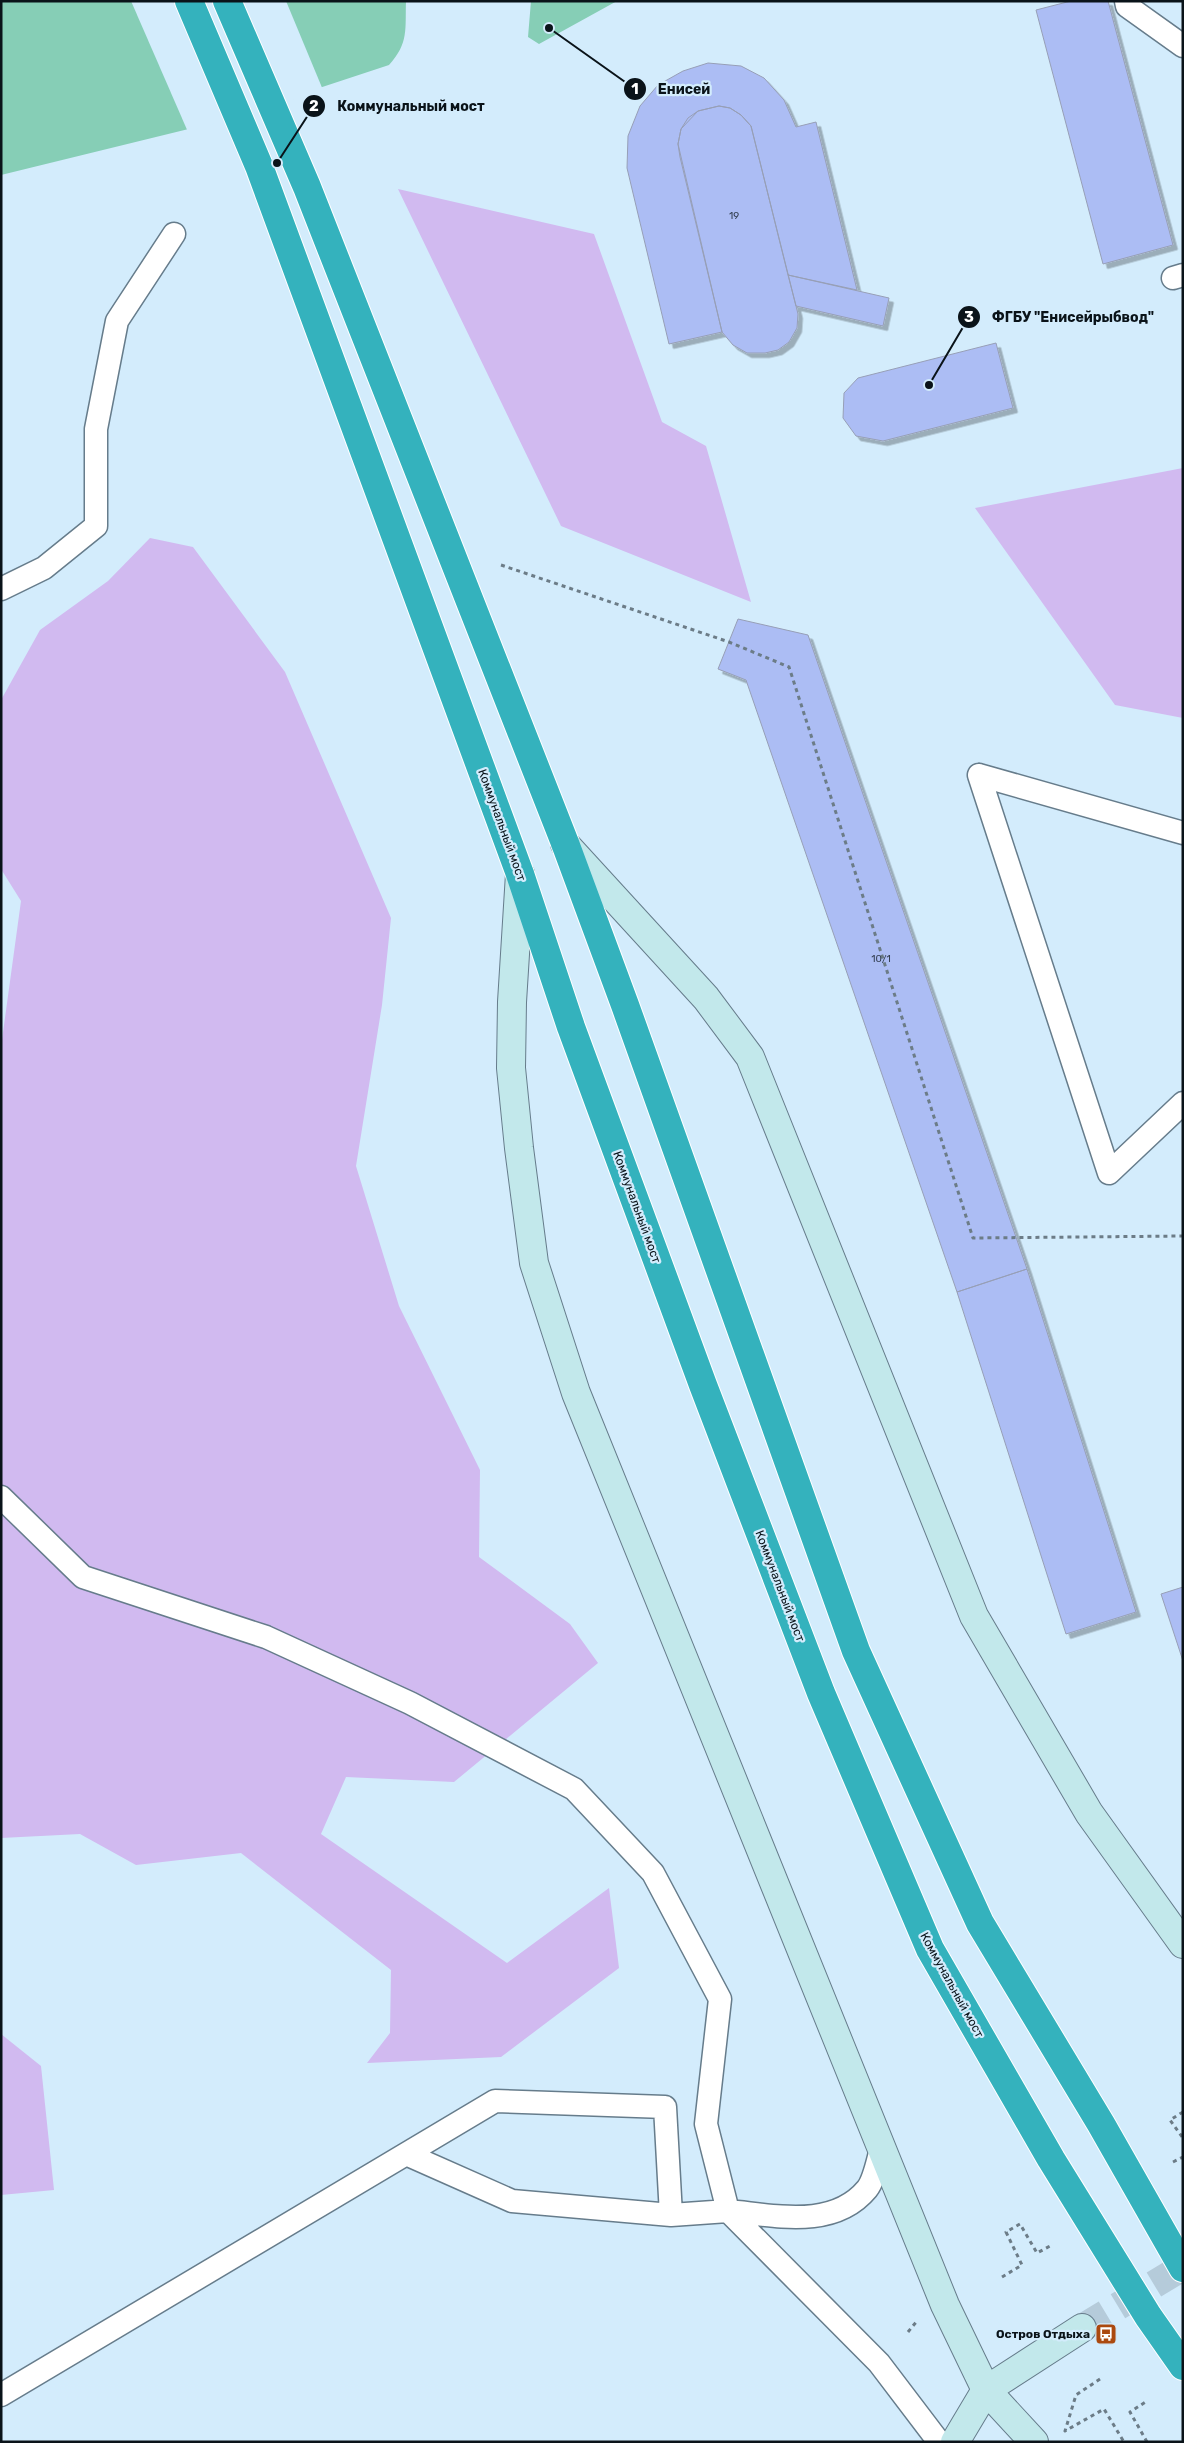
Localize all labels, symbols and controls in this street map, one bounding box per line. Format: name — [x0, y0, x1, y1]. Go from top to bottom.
callout: Енисей — [623, 75, 720, 104]
text: 1 — [631, 80, 639, 98]
text: Енисей — [658, 81, 710, 98]
callout: Коммунальный мост — [302, 91, 494, 120]
text: 2 — [309, 97, 319, 115]
text: Коммунальный мост — [337, 98, 485, 115]
house number: 19 — [729, 210, 739, 222]
callout: ФГБУ "Енисейрыбвод" — [956, 302, 1164, 331]
text: 3 — [964, 308, 974, 326]
text: ФГБУ "Енисейрыбвод" — [992, 309, 1154, 326]
street label: Коммунальный мост — [475, 767, 529, 883]
house number: 10/1 — [871, 953, 891, 965]
street label: Коммунальный мост — [610, 1149, 664, 1265]
street label: Коммунальный мост — [752, 1528, 808, 1644]
street label: Коммунальный мост — [917, 1930, 987, 2040]
bus stop icon: Остров Отдыха — [1094, 2322, 1118, 2346]
place label: Остров Отдыха — [996, 2327, 1090, 2341]

